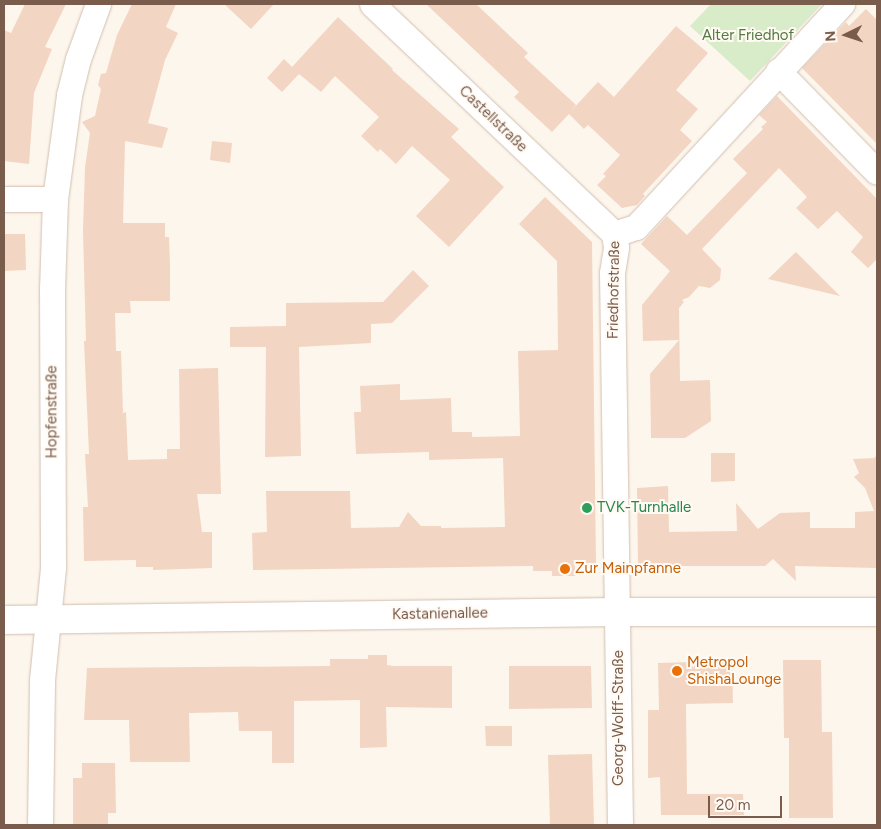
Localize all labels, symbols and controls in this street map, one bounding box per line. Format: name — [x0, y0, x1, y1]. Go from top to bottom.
north arrow — [821, 10, 871, 60]
park label: Alter Friedhof — [702, 27, 794, 45]
text: N — [822, 30, 839, 42]
street label: Castellstraße — [455, 82, 531, 156]
street label: Friedhofstraße — [604, 241, 624, 339]
street label: Hopfenstraße — [43, 366, 61, 458]
place label: TVK-Turnhalle — [597, 499, 691, 517]
marker: TVK-Turnhalle — [581, 502, 593, 514]
place label: Zur Mainpfanne — [575, 560, 681, 578]
marker: Zur Mainpfanne — [559, 563, 571, 575]
street label: Kastanienallee — [392, 604, 488, 624]
street label: Georg-Wolff-Straße — [610, 650, 628, 786]
place label: Metropol ShishaLounge — [687, 653, 781, 688]
marker: Metropol ShishaLounge — [671, 665, 683, 677]
scale bar — [711, 786, 785, 818]
text: 20 m — [716, 796, 750, 814]

